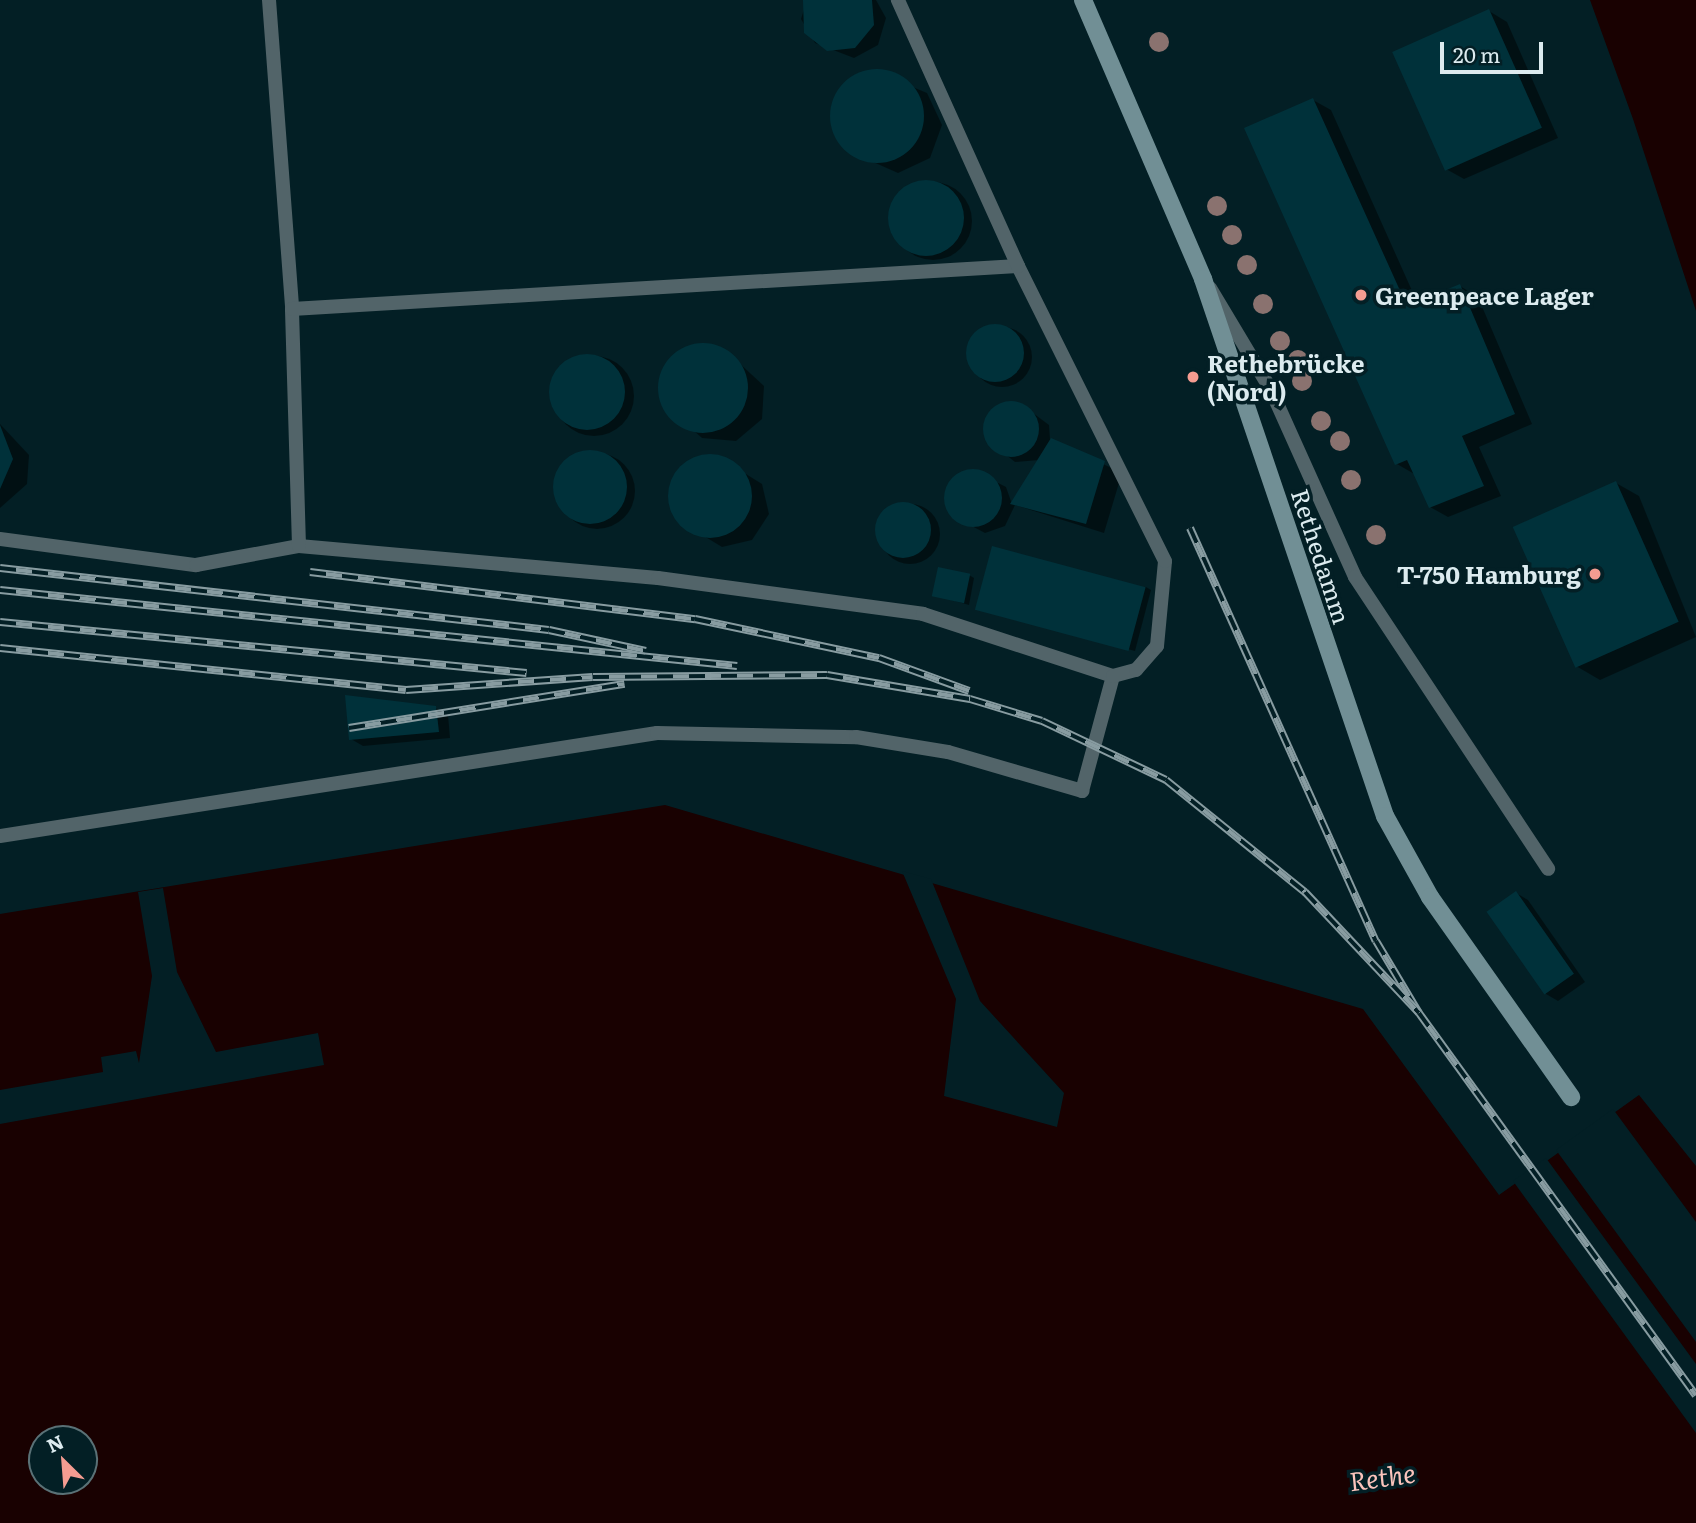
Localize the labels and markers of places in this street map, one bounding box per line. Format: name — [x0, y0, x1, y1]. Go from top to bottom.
place label: Greenpeace Lager — [1375, 281, 1594, 309]
marker: Greenpeace Lager — [1353, 287, 1369, 303]
place label: Rethebrücke (Nord) — [1207, 349, 1365, 405]
marker: Rethebrücke (Nord) — [1185, 369, 1201, 385]
place label: T-750 Hamburg — [1397, 560, 1581, 588]
marker: T-750 Hamburg — [1587, 566, 1603, 582]

